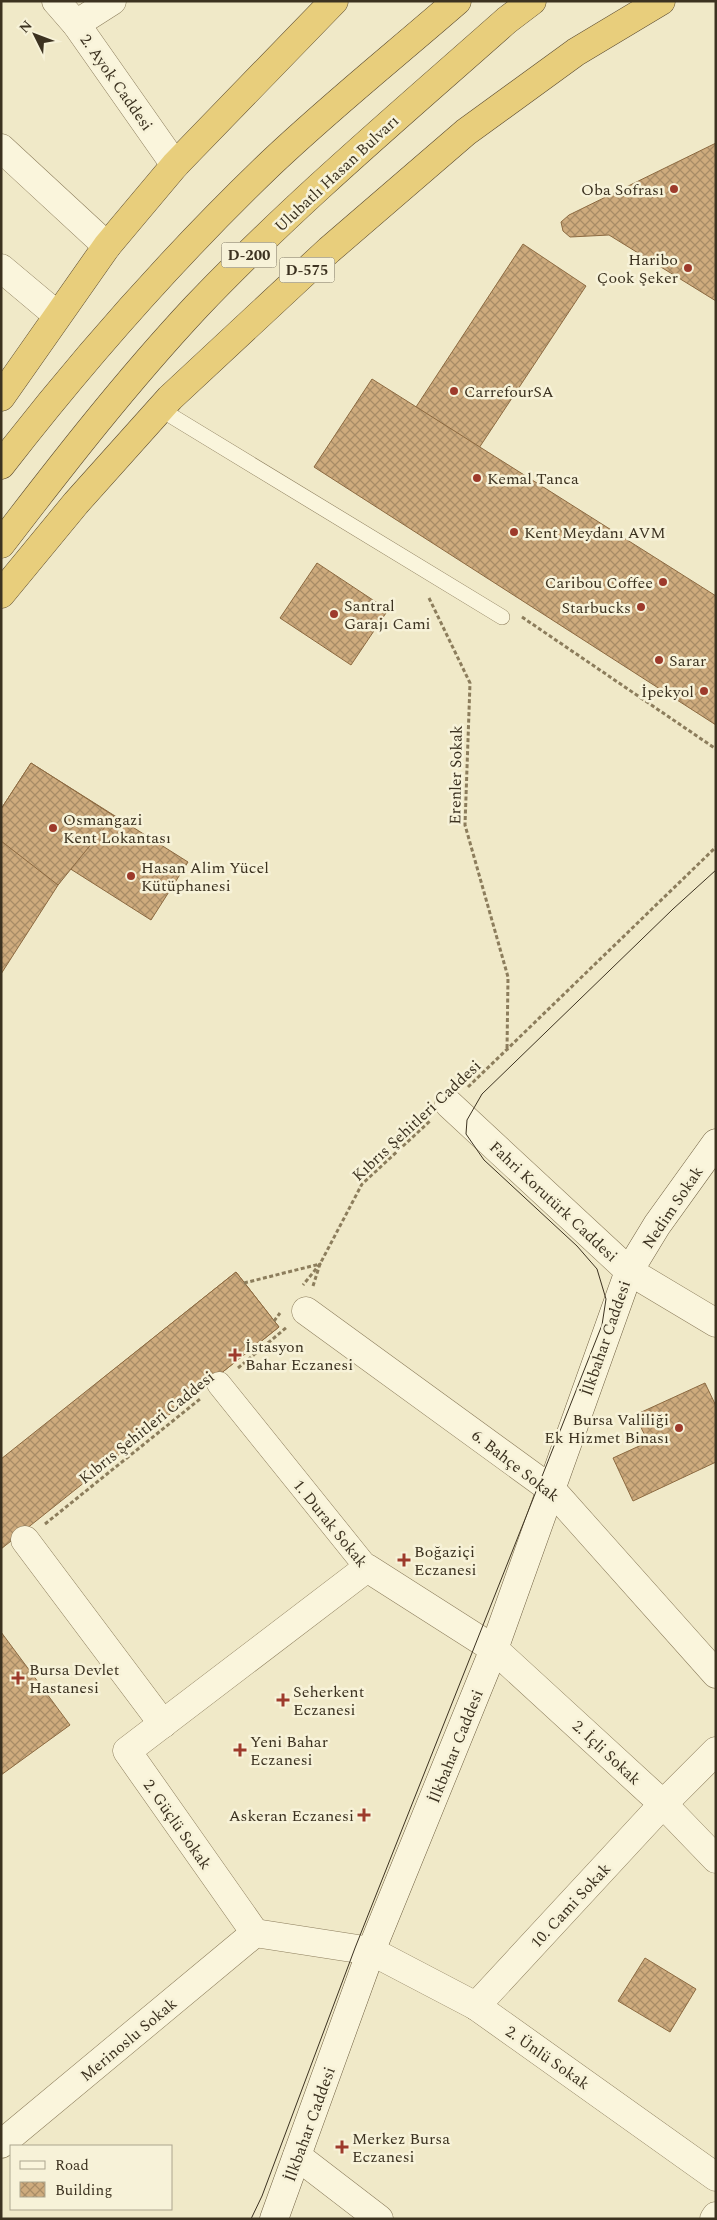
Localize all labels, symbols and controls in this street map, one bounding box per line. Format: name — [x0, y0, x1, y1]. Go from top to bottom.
north arrow — [10, 10, 60, 60]
text: N — [14, 15, 37, 38]
street label: 2. Ayok Caddesi — [74, 29, 159, 136]
street label: Ulubatlı Hasan Bulvarı — [269, 110, 404, 238]
place label: Oba Sofrası — [581, 178, 664, 202]
marker: Oba Sofrası — [668, 183, 680, 195]
road number: D-200 — [222, 242, 276, 268]
place label: Haribo Çook Şeker — [597, 248, 678, 290]
road number: D-575 — [280, 258, 334, 282]
marker: Haribo Çook Şeker — [682, 262, 694, 274]
place label: CarrefourSA — [464, 380, 554, 404]
marker: CarrefourSA — [448, 385, 460, 397]
place label: Kemal Tanca — [487, 467, 579, 491]
marker: Kemal Tanca — [471, 472, 483, 484]
place label: Kent Meydanı AVM — [524, 521, 666, 545]
marker: Kent Meydanı AVM — [508, 526, 520, 538]
place label: Caribou Coffee — [545, 571, 653, 595]
marker: Caribou Coffee — [657, 576, 669, 588]
place label: Santral Garajı Cami — [344, 594, 431, 636]
place label: Starbucks — [561, 596, 631, 620]
marker: Starbucks — [635, 601, 647, 613]
marker: Santral Garajı Cami — [328, 608, 340, 620]
place label: Sarar — [669, 649, 706, 673]
marker: Sarar — [653, 654, 665, 666]
place label: İpekyol — [641, 680, 694, 704]
marker: İpekyol — [698, 685, 710, 697]
street label: Erenler Sokak — [443, 725, 469, 825]
place label: Osmangazi Kent Lokantası — [63, 808, 171, 850]
marker: Osmangazi Kent Lokantası — [47, 822, 59, 834]
place label: Hasan Alim Yücel Kütüphanesi — [141, 856, 269, 898]
marker: Hasan Alim Yücel Kütüphanesi — [125, 870, 137, 882]
street label: Kıbrıs Şehitleri Caddesi — [347, 1054, 487, 1187]
street label: Fahri Korutürk Caddesi — [484, 1136, 623, 1268]
street label: Nedim Sokak — [636, 1161, 709, 1254]
street label: İlkbahar Caddesi — [575, 1277, 637, 1399]
place label: İstasyon Bahar Eczanesi — [245, 1335, 353, 1377]
marker: İstasyon Bahar Eczanesi — [229, 1349, 241, 1361]
street label: Kıbrıs Şehitleri Caddesi — [73, 1365, 220, 1490]
place label: Bursa Valiliği Ek Hizmet Binası — [544, 1408, 669, 1450]
marker: Bursa Valiliği Ek Hizmet Binası — [673, 1422, 685, 1434]
street label: 6. Bahçe Sokak — [466, 1424, 565, 1508]
street label: 1. Durak Sokak — [287, 1474, 373, 1573]
place label: Boğaziçi Eczanesi — [414, 1540, 477, 1582]
marker: Boğaziçi Eczanesi — [398, 1554, 410, 1566]
place label: Bursa Devlet Hastanesi — [29, 1658, 120, 1700]
marker: Bursa Devlet Hastanesi — [11, 1671, 25, 1685]
place label: Seherkent Eczanesi — [293, 1680, 365, 1722]
street label: İlkbahar Caddesi — [422, 1686, 490, 1807]
marker: Seherkent Eczanesi — [277, 1694, 289, 1706]
street label: 2. İçli Sokak — [567, 1714, 646, 1791]
place label: Yeni Bahar Eczanesi — [250, 1730, 328, 1772]
marker: Yeni Bahar Eczanesi — [234, 1744, 246, 1756]
street label: 2. Güçlü Sokak — [137, 1775, 217, 1875]
place label: Askeran Eczanesi — [229, 1804, 354, 1828]
marker: Askeran Eczanesi — [358, 1809, 370, 1821]
street label: 10. Cami Sokak — [525, 1858, 617, 1954]
street label: Merinoslu Sokak — [75, 1992, 182, 2087]
street label: 2. Ünlü Sokak — [500, 2020, 595, 2096]
street label: İlkbahar Caddesi — [278, 2064, 342, 2185]
place label: Merkez Bursa Eczanesi — [352, 2127, 450, 2169]
marker: Merkez Bursa Eczanesi — [336, 2141, 348, 2153]
legend — [10, 2145, 172, 2210]
text: Road — [55, 2154, 89, 2177]
text: Building — [55, 2179, 112, 2202]

